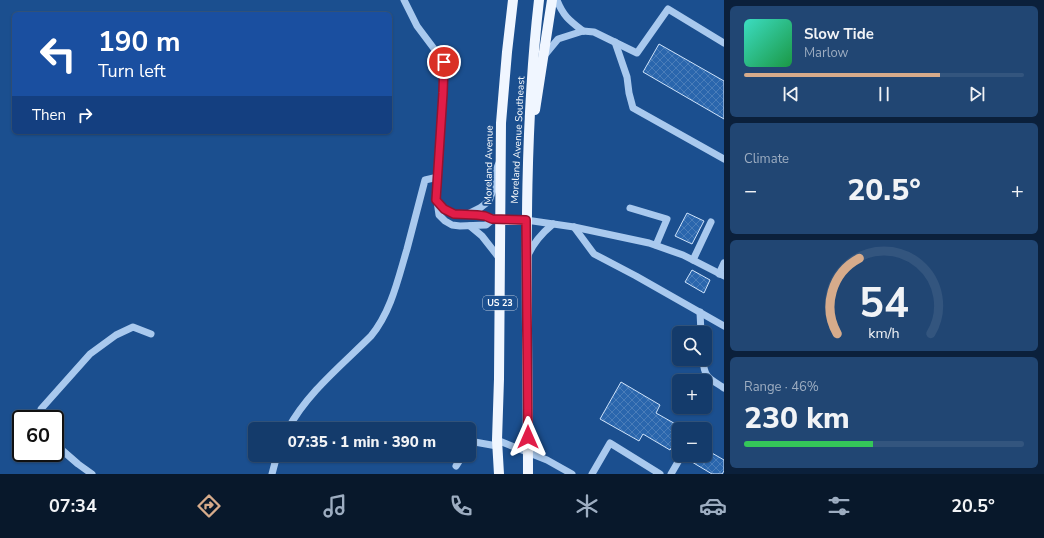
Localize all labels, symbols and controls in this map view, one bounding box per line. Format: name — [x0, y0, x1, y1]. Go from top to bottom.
text: 190 m — [98, 23, 181, 61]
text: Slow Tide — [804, 24, 874, 44]
icon: left — [32, 28, 84, 80]
text: Marlow — [804, 44, 849, 62]
pin — [427, 45, 461, 79]
icon: arrive — [433, 51, 455, 73]
text: Turn left — [98, 59, 166, 83]
street label: Moreland Avenue Southeast — [508, 76, 528, 204]
icon: previous — [780, 83, 802, 105]
icon: pause — [873, 83, 895, 105]
icon: next — [966, 83, 988, 105]
icon: right — [74, 104, 96, 126]
text: Then — [32, 105, 66, 125]
street label: Moreland Avenue — [481, 125, 497, 205]
text: Climate — [744, 150, 789, 168]
text: 20.5° — [847, 170, 921, 211]
text: − — [744, 176, 757, 206]
text: + — [1011, 176, 1024, 206]
text: 54 — [859, 274, 909, 331]
road number: US 23 — [483, 296, 517, 310]
text: km/h — [868, 323, 900, 342]
map controls — [672, 326, 712, 462]
button: search — [672, 326, 712, 366]
button: + — [672, 374, 712, 414]
text: Range · 46% — [744, 378, 819, 396]
text: 230 km — [744, 398, 850, 439]
speed limit sign: 60 — [12, 410, 64, 462]
position arrow — [507, 416, 549, 458]
button: − — [672, 422, 712, 462]
text: 07:35 · 1 min · 390 m — [288, 432, 436, 452]
icon: directions — [195, 492, 223, 520]
icon: music — [321, 492, 349, 520]
icon: phone — [447, 492, 475, 520]
icon: climate — [573, 492, 601, 520]
icon: car — [699, 492, 727, 520]
icon: filters — [825, 492, 853, 520]
text: 07:34 — [49, 494, 97, 518]
text: 20.5° — [951, 494, 995, 518]

